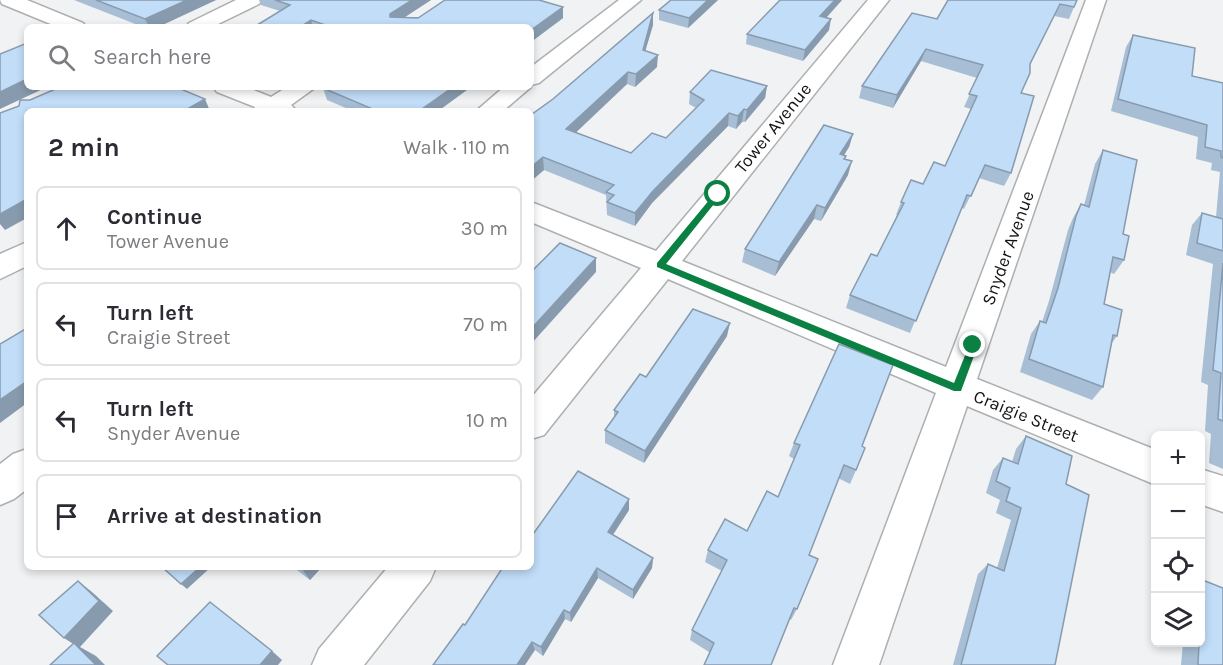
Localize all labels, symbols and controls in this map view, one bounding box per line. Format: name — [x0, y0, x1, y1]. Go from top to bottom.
search box — [24, 24, 534, 90]
icon: search — [45, 41, 78, 74]
text: Search here — [93, 44, 211, 70]
street label: Tower Avenue — [730, 78, 816, 178]
text: 2 min — [48, 132, 120, 163]
text: Walk · 110 m — [403, 136, 510, 159]
route start — [704, 180, 730, 206]
street label: Snyder Avenue — [977, 188, 1039, 308]
text: Continue — [107, 204, 202, 230]
icon: ahead — [50, 212, 83, 245]
text: 30 m — [461, 217, 508, 240]
text: Tower Avenue — [107, 230, 229, 253]
text: Turn left — [107, 300, 194, 326]
icon: left — [50, 308, 83, 341]
text: 70 m — [463, 313, 508, 336]
text: Craigie Street — [107, 326, 231, 349]
route end — [959, 331, 985, 357]
street label: Craigie Street — [970, 385, 1082, 447]
text: Turn left — [107, 396, 194, 422]
icon: left — [50, 404, 83, 437]
text: 10 m — [466, 409, 508, 432]
text: Snyder Avenue — [107, 422, 240, 445]
map controls — [1151, 431, 1205, 647]
button: + — [1151, 431, 1205, 485]
button: − — [1151, 485, 1205, 539]
icon: arrive — [50, 500, 83, 533]
text: Arrive at destination — [107, 503, 322, 529]
button: locate — [1151, 539, 1205, 593]
button: layers — [1151, 593, 1205, 647]

